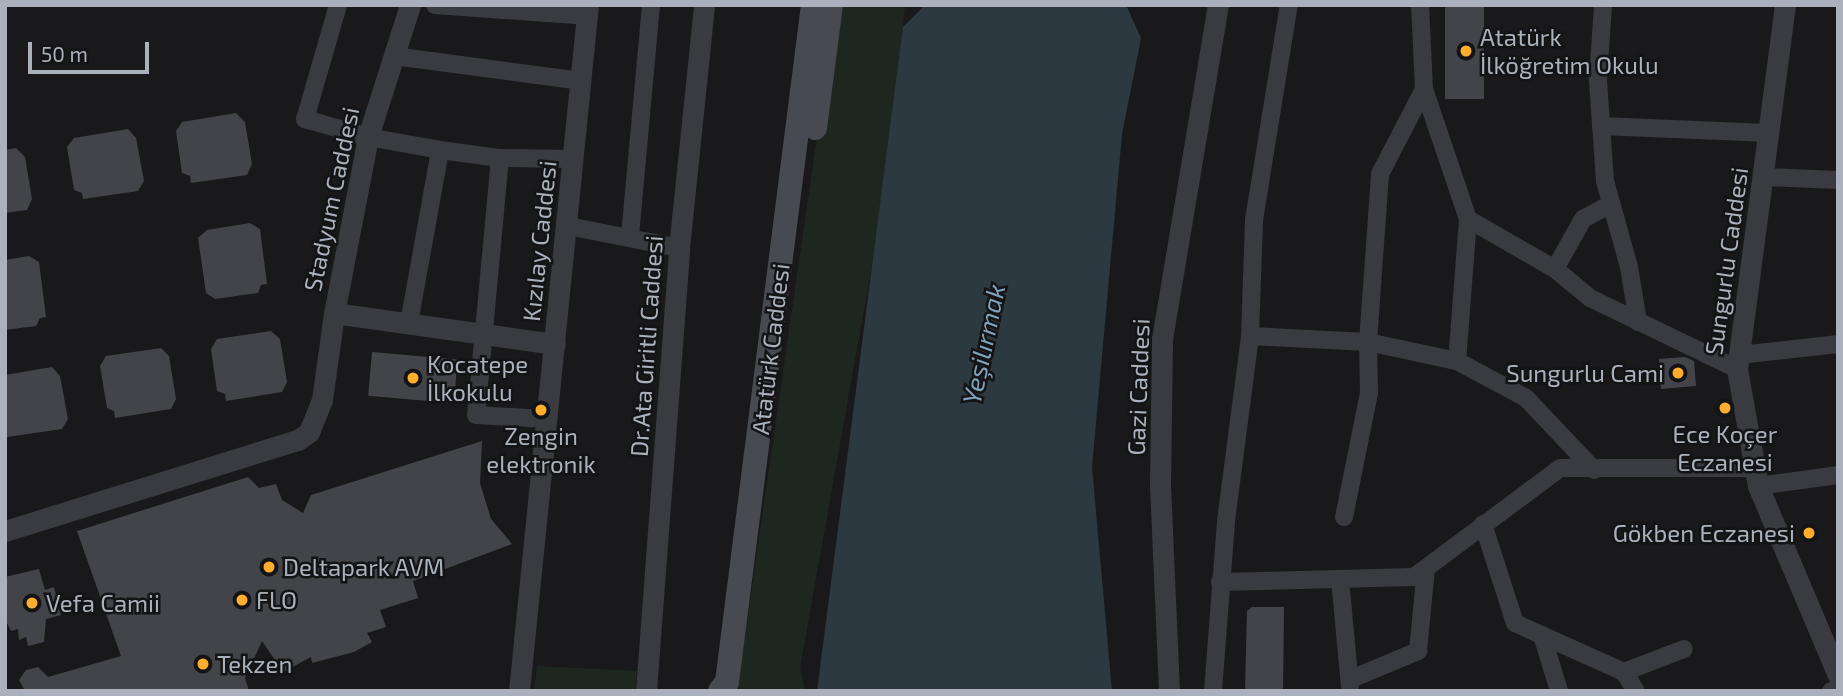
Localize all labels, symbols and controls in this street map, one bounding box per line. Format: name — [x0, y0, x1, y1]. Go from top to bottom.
place label: Atatürk İlköğretim Okulu — [1480, 23, 1659, 79]
scale bar — [32, 28, 152, 72]
text: 50 m — [41, 41, 88, 66]
marker: Atatürk İlköğretim Okulu — [1458, 43, 1474, 59]
street label: Stadyum Caddesi — [297, 104, 365, 294]
street label: Kızılay Caddesi — [516, 159, 562, 323]
street label: Sungurlu Caddesi — [1699, 165, 1753, 357]
street label: Dr.Ata Giritli Caddesi — [624, 234, 668, 458]
street label: Atatürk Caddesi — [745, 262, 795, 436]
water label: Yeşilırmak — [955, 281, 1011, 407]
street label: Gazi Caddesi — [1121, 318, 1155, 456]
place label: Kocatepe İlkokulu — [427, 350, 528, 406]
place label: Sungurlu Cami — [1506, 359, 1664, 387]
marker: Sungurlu Cami — [1670, 365, 1686, 381]
marker: Kocatepe İlkokulu — [405, 370, 421, 386]
marker: Ece Koçer Eczanesi — [1717, 400, 1733, 416]
marker: Zengin elektronik — [533, 402, 549, 418]
place label: Ece Koçer Eczanesi — [1673, 420, 1777, 476]
place label: Zengin elektronik — [486, 422, 596, 478]
place label: Gökben Eczanesi — [1613, 519, 1795, 547]
marker: Gökben Eczanesi — [1801, 525, 1817, 541]
place label: Deltapark AVM — [283, 553, 445, 581]
marker: Deltapark AVM — [261, 559, 277, 575]
place label: FLO — [256, 586, 297, 614]
place label: Vefa Camii — [46, 589, 160, 617]
marker: FLO — [234, 592, 250, 608]
marker: Vefa Camii — [24, 595, 40, 611]
place label: Tekzen — [217, 650, 292, 678]
marker: Tekzen — [195, 656, 211, 672]

